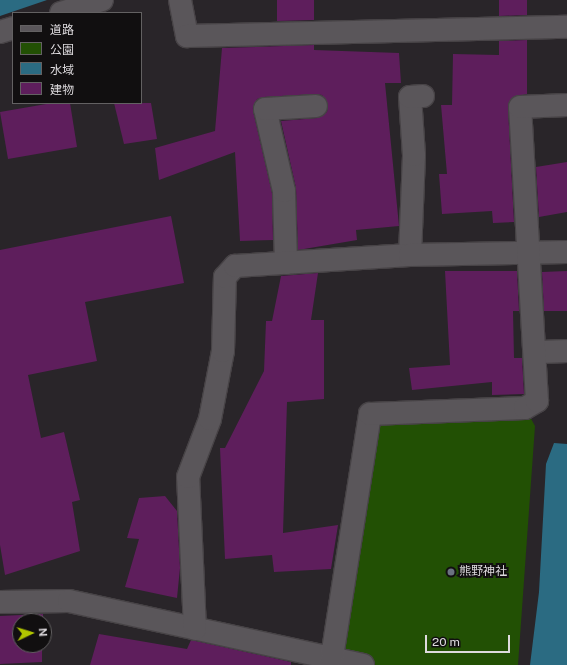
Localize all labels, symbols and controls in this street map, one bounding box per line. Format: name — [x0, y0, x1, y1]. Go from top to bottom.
legend — [12, 12, 142, 104]
text: 道路 — [50, 23, 74, 37]
text: 公園 — [50, 43, 74, 57]
text: 水域 — [50, 63, 74, 77]
text: 建物 — [50, 83, 74, 97]
place label: 熊野神社 — [459, 565, 507, 579]
marker: 熊野神社 — [446, 567, 456, 577]
north arrow — [12, 613, 52, 653]
scale bar — [427, 627, 512, 653]
text: N — [37, 628, 49, 637]
text: 20 m — [432, 635, 460, 649]

